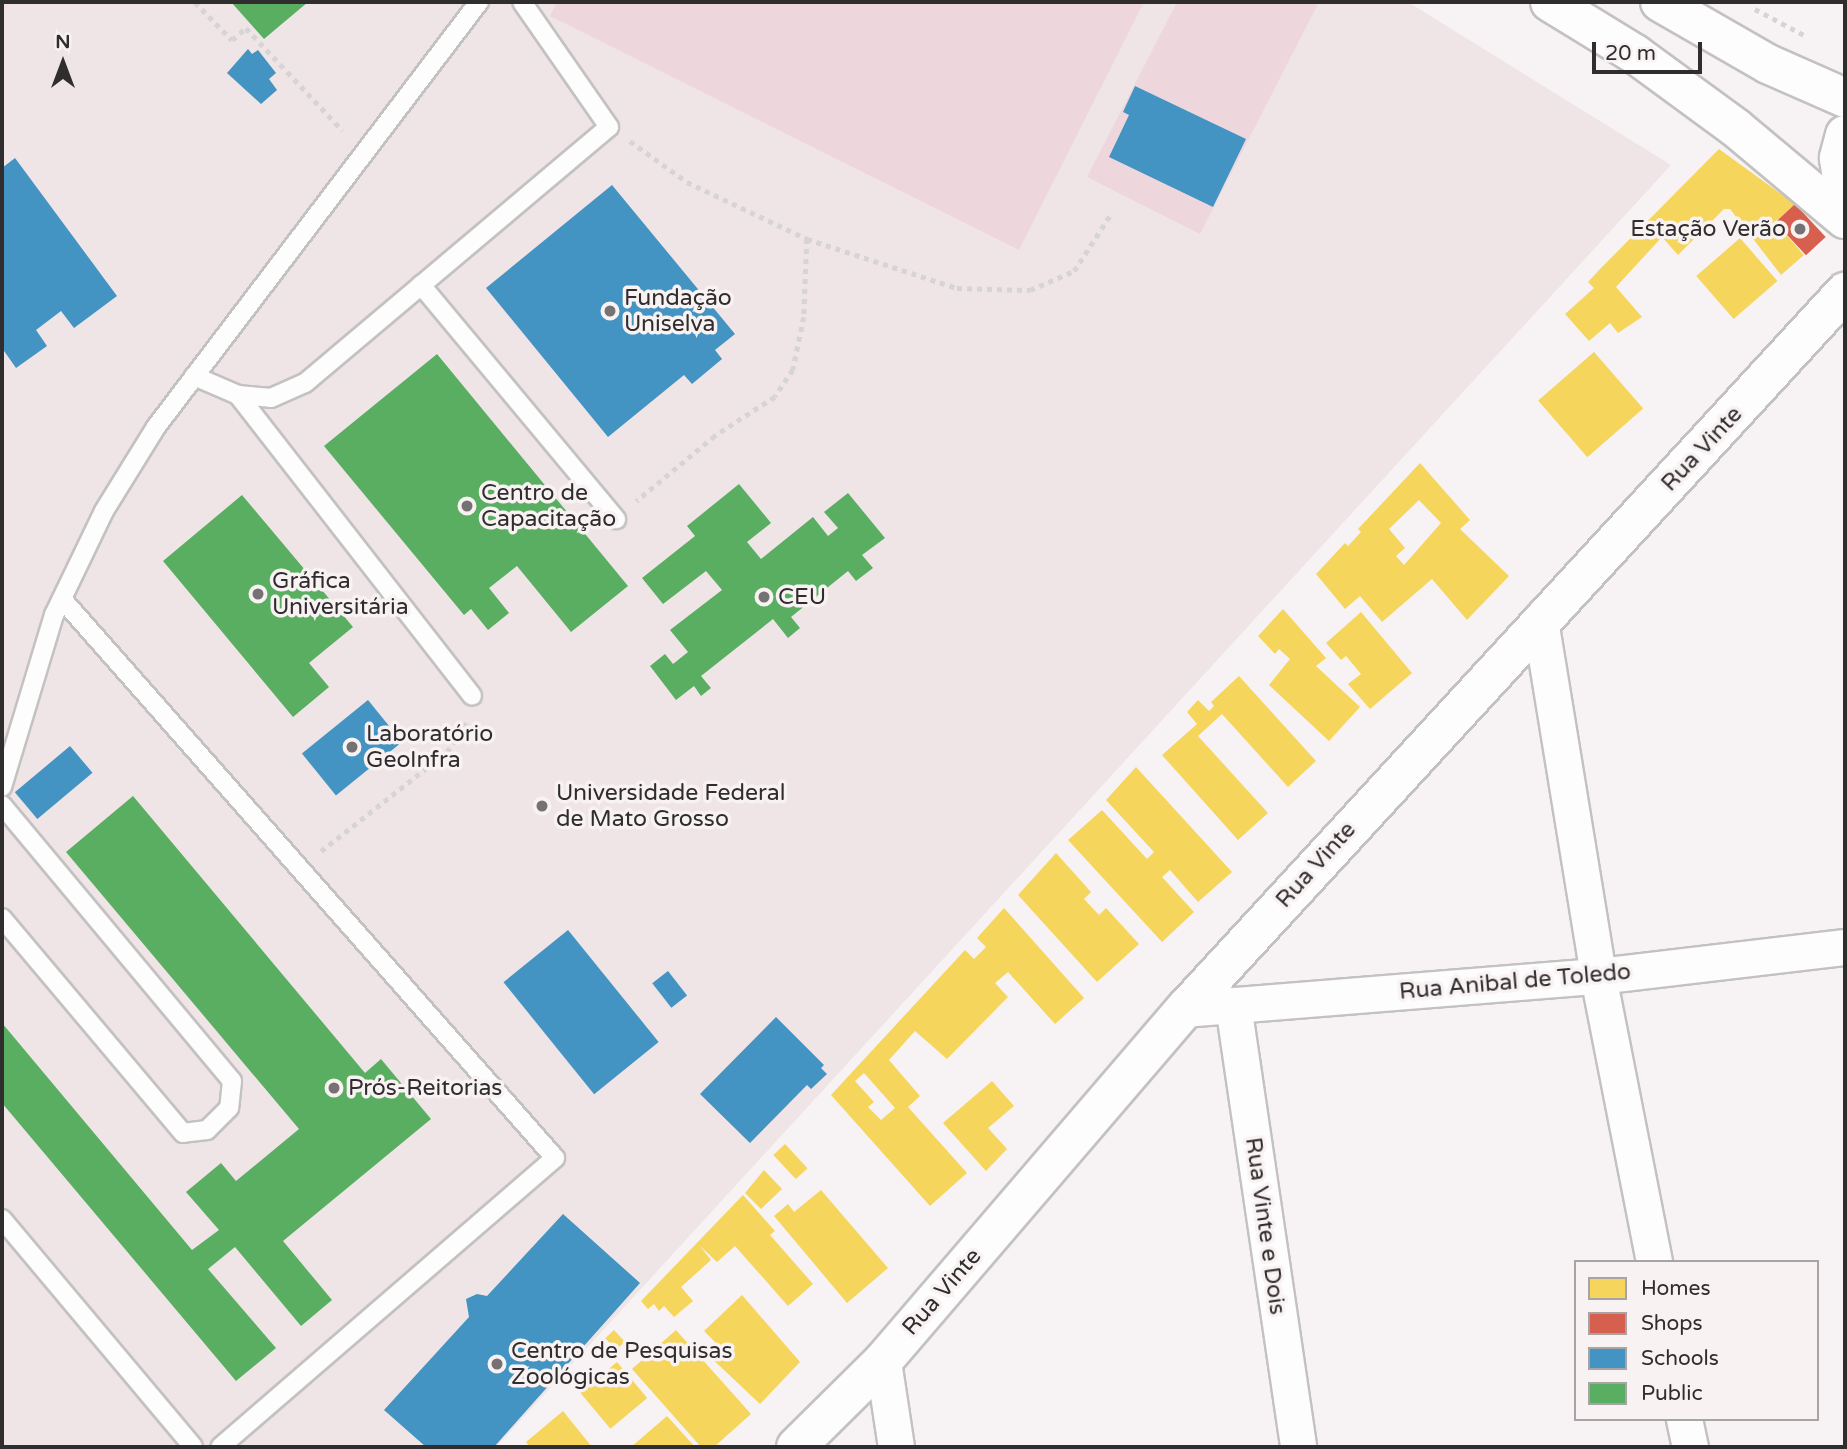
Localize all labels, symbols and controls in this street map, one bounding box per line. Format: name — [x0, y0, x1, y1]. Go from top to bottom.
north arrow — [28, 28, 98, 98]
scale bar — [1595, 28, 1705, 72]
text: N — [55, 31, 71, 53]
text: 20 m — [1605, 41, 1656, 66]
place label: Estação Verão — [1630, 215, 1786, 243]
marker: Estação Verão — [1792, 221, 1808, 237]
place label: Fundação Uniselva — [624, 284, 732, 338]
marker: Fundação Uniselva — [602, 303, 618, 319]
street label: Rua Vinte — [1656, 401, 1748, 497]
place label: Centro de Capacitação — [481, 479, 616, 533]
marker: Centro de Capacitação — [459, 498, 475, 514]
place label: Gráfica Universitária — [272, 567, 409, 621]
place label: CEU — [778, 583, 826, 611]
marker: Gráfica Universitária — [250, 586, 266, 602]
marker: CEU — [756, 589, 772, 605]
place label: Laboratório GeoInfra — [366, 720, 493, 774]
marker: Laboratório GeoInfra — [344, 739, 360, 755]
place label: Universidade Federal de Mato Grosso — [556, 779, 785, 833]
marker: Universidade Federal de Mato Grosso — [534, 798, 550, 814]
street label: Rua Vinte — [1270, 816, 1362, 914]
street label: Rua Anibal de Toledo — [1398, 958, 1632, 1006]
place label: Prós-Reitorias — [348, 1074, 502, 1102]
marker: Prós-Reitorias — [326, 1080, 342, 1096]
street label: Rua Vinte e Dois — [1239, 1136, 1291, 1316]
street label: Rua Vinte — [897, 1243, 987, 1341]
legend — [1574, 1260, 1819, 1421]
text: Homes — [1641, 1276, 1711, 1301]
text: Shops — [1641, 1311, 1703, 1336]
place label: Centro de Pesquisas Zoológicas — [511, 1337, 733, 1391]
text: Schools — [1641, 1346, 1719, 1371]
marker: Centro de Pesquisas Zoológicas — [489, 1356, 505, 1372]
text: Public — [1641, 1381, 1703, 1406]

